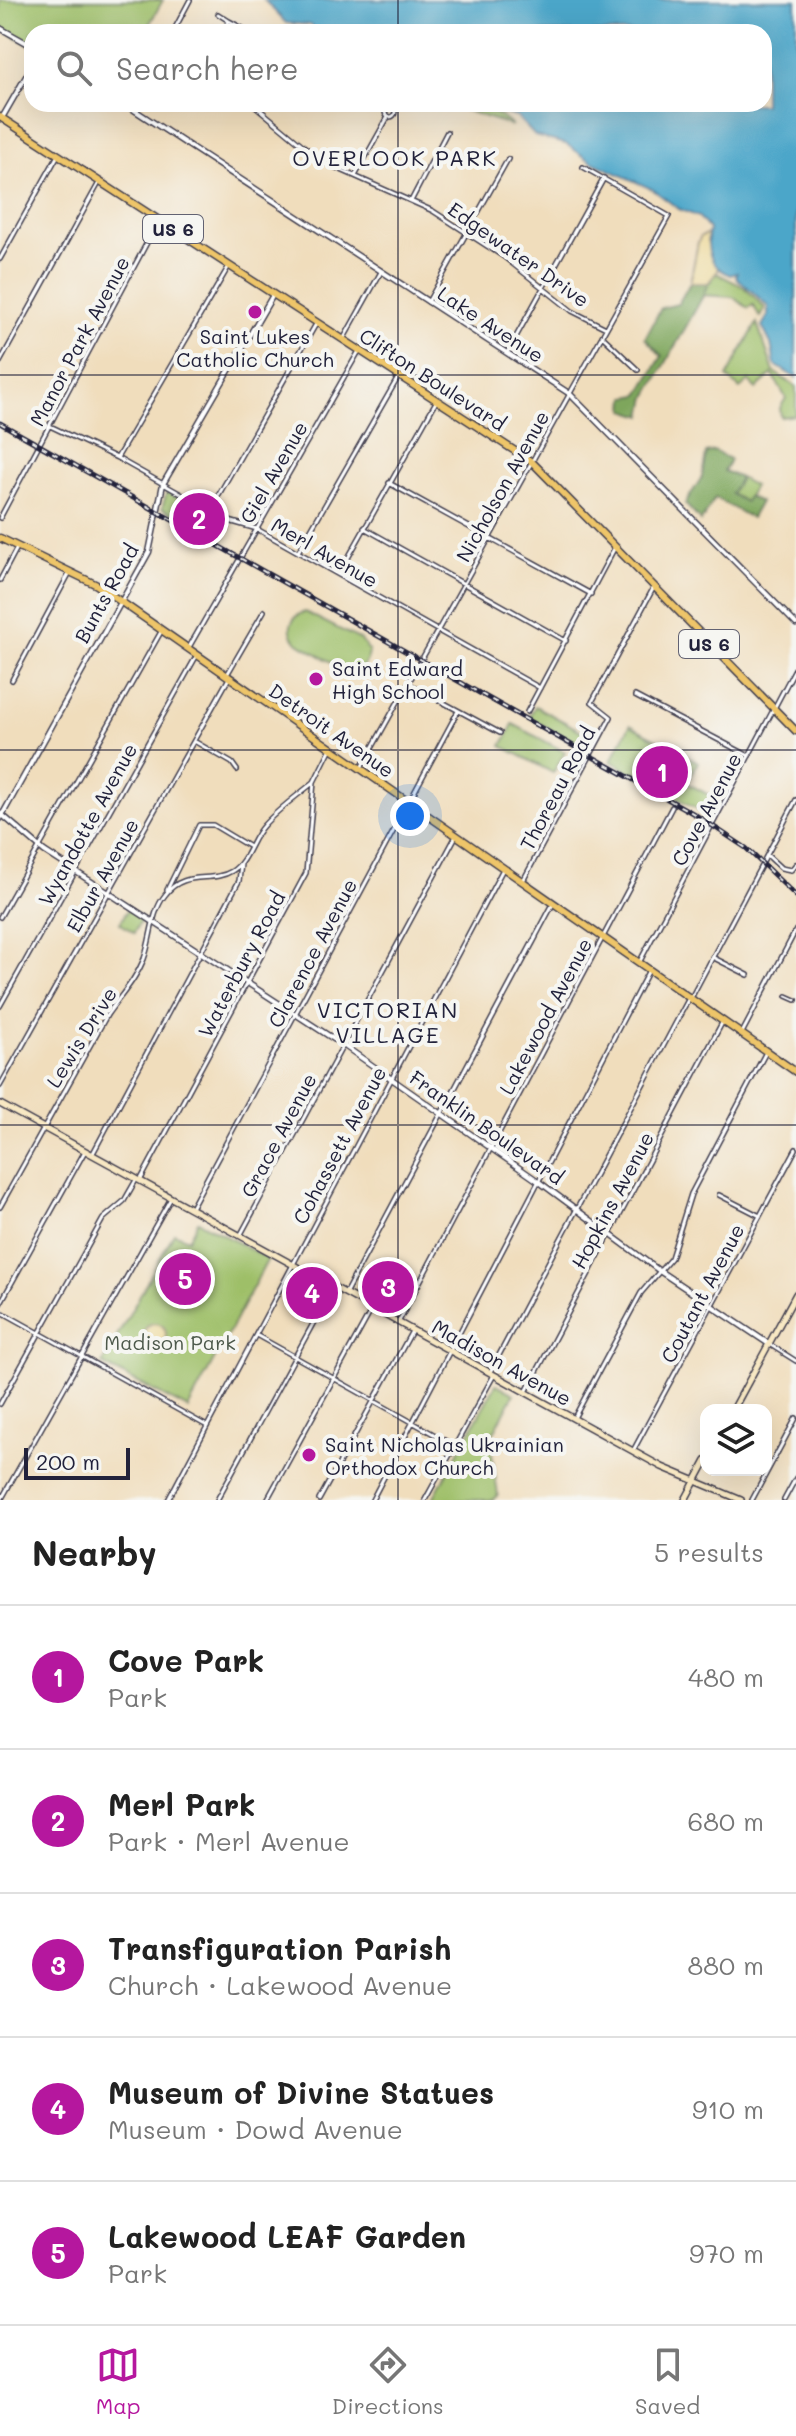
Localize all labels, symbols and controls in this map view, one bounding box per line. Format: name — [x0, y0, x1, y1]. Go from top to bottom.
search box — [24, 24, 772, 112]
icon: search — [52, 46, 96, 90]
text: Search here — [116, 48, 299, 88]
district label: OVERLOOK PARK — [292, 143, 498, 172]
street label: Edgewater Drive — [443, 196, 595, 312]
road number: US 6 — [143, 215, 203, 243]
street label: Manor Park Avenue — [23, 252, 135, 430]
street label: Lake Avenue — [433, 280, 549, 368]
marker: Saint Lukes Catholic Church — [246, 303, 264, 321]
street label: Clifton Boulevard — [355, 322, 511, 436]
place label: Saint Lukes Catholic Church — [176, 323, 334, 372]
street label: Nicholson Avenue — [450, 406, 554, 566]
street label: Giel Avenue — [233, 416, 313, 528]
pin: 2 — [173, 489, 225, 549]
street label: Merl Avenue — [267, 511, 383, 593]
street label: Bunts Road — [68, 539, 144, 647]
road number: US 6 — [679, 630, 739, 658]
place label: Saint Edward High School — [332, 655, 463, 704]
marker: Saint Edward High School — [307, 670, 325, 688]
street label: Detroit Avenue — [264, 677, 400, 783]
street label: Thoreau Road — [514, 722, 600, 854]
street label: Wyandotte Avenue — [32, 738, 142, 910]
pin: 1 — [636, 742, 688, 802]
street label: Cove Avenue — [665, 748, 747, 870]
your location — [390, 796, 430, 836]
street label: Elbur Avenue — [60, 814, 144, 936]
street label: Clarence Avenue — [262, 874, 362, 1032]
street label: Waterbury Road — [192, 887, 290, 1041]
street label: Lakewood Avenue — [493, 933, 597, 1099]
street label: Lewis Drive — [40, 982, 122, 1092]
district label: VICTORIAN VILLAGE — [317, 995, 459, 1049]
street label: Cohassett Avenue — [286, 1062, 392, 1228]
street label: Franklin Boulevard — [405, 1064, 569, 1190]
street label: Grace Avenue — [234, 1068, 322, 1202]
street label: Hopkins Avenue — [565, 1127, 659, 1273]
street label: Coutant Avenue — [654, 1219, 750, 1367]
pin: 5 — [159, 1249, 211, 1309]
pin: 3 — [362, 1257, 414, 1317]
pin: 4 — [286, 1263, 338, 1323]
street label: Madison Avenue — [428, 1313, 576, 1411]
park label: Madison Park — [104, 1329, 236, 1355]
map controls — [700, 1404, 772, 1476]
button: layers — [700, 1404, 772, 1476]
place label: Saint Nicholas Ukrainian Orthodox Church — [325, 1431, 564, 1480]
scale bar — [24, 1444, 130, 1480]
marker: Saint Nicholas Ukrainian Orthodox Church — [300, 1446, 318, 1464]
text: 200 m — [36, 1447, 100, 1476]
text: Nearby — [32, 1530, 157, 1575]
text: 5 results — [654, 1535, 764, 1569]
text: Cove Park — [108, 1640, 264, 1680]
text: 1 — [52, 1660, 64, 1694]
text: 480 m — [688, 1660, 764, 1694]
text: Park — [108, 1680, 167, 1714]
text: Merl Park — [108, 1784, 255, 1824]
text: 2 — [51, 1804, 65, 1838]
text: 680 m — [687, 1804, 764, 1838]
text: Park · Merl Avenue — [108, 1824, 350, 1858]
text: Transfiguration Parish — [108, 1928, 451, 1968]
text: 3 — [50, 1948, 66, 1982]
text: 880 m — [687, 1948, 764, 1982]
text: Church · Lakewood Avenue — [108, 1968, 452, 2002]
text: Museum of Divine Statues — [108, 2072, 494, 2112]
text: 4 — [50, 2092, 66, 2126]
text: 910 m — [692, 2092, 764, 2126]
text: Museum · Dowd Avenue — [108, 2112, 403, 2146]
text: Lakewood LEAF Garden — [108, 2216, 466, 2256]
text: 5 — [50, 2236, 66, 2270]
text: 970 m — [689, 2236, 764, 2270]
text: Park — [108, 2256, 167, 2290]
tab: Map — [96, 2343, 141, 2420]
tab: Directions — [332, 2343, 444, 2420]
tab: Saved — [635, 2343, 700, 2420]

